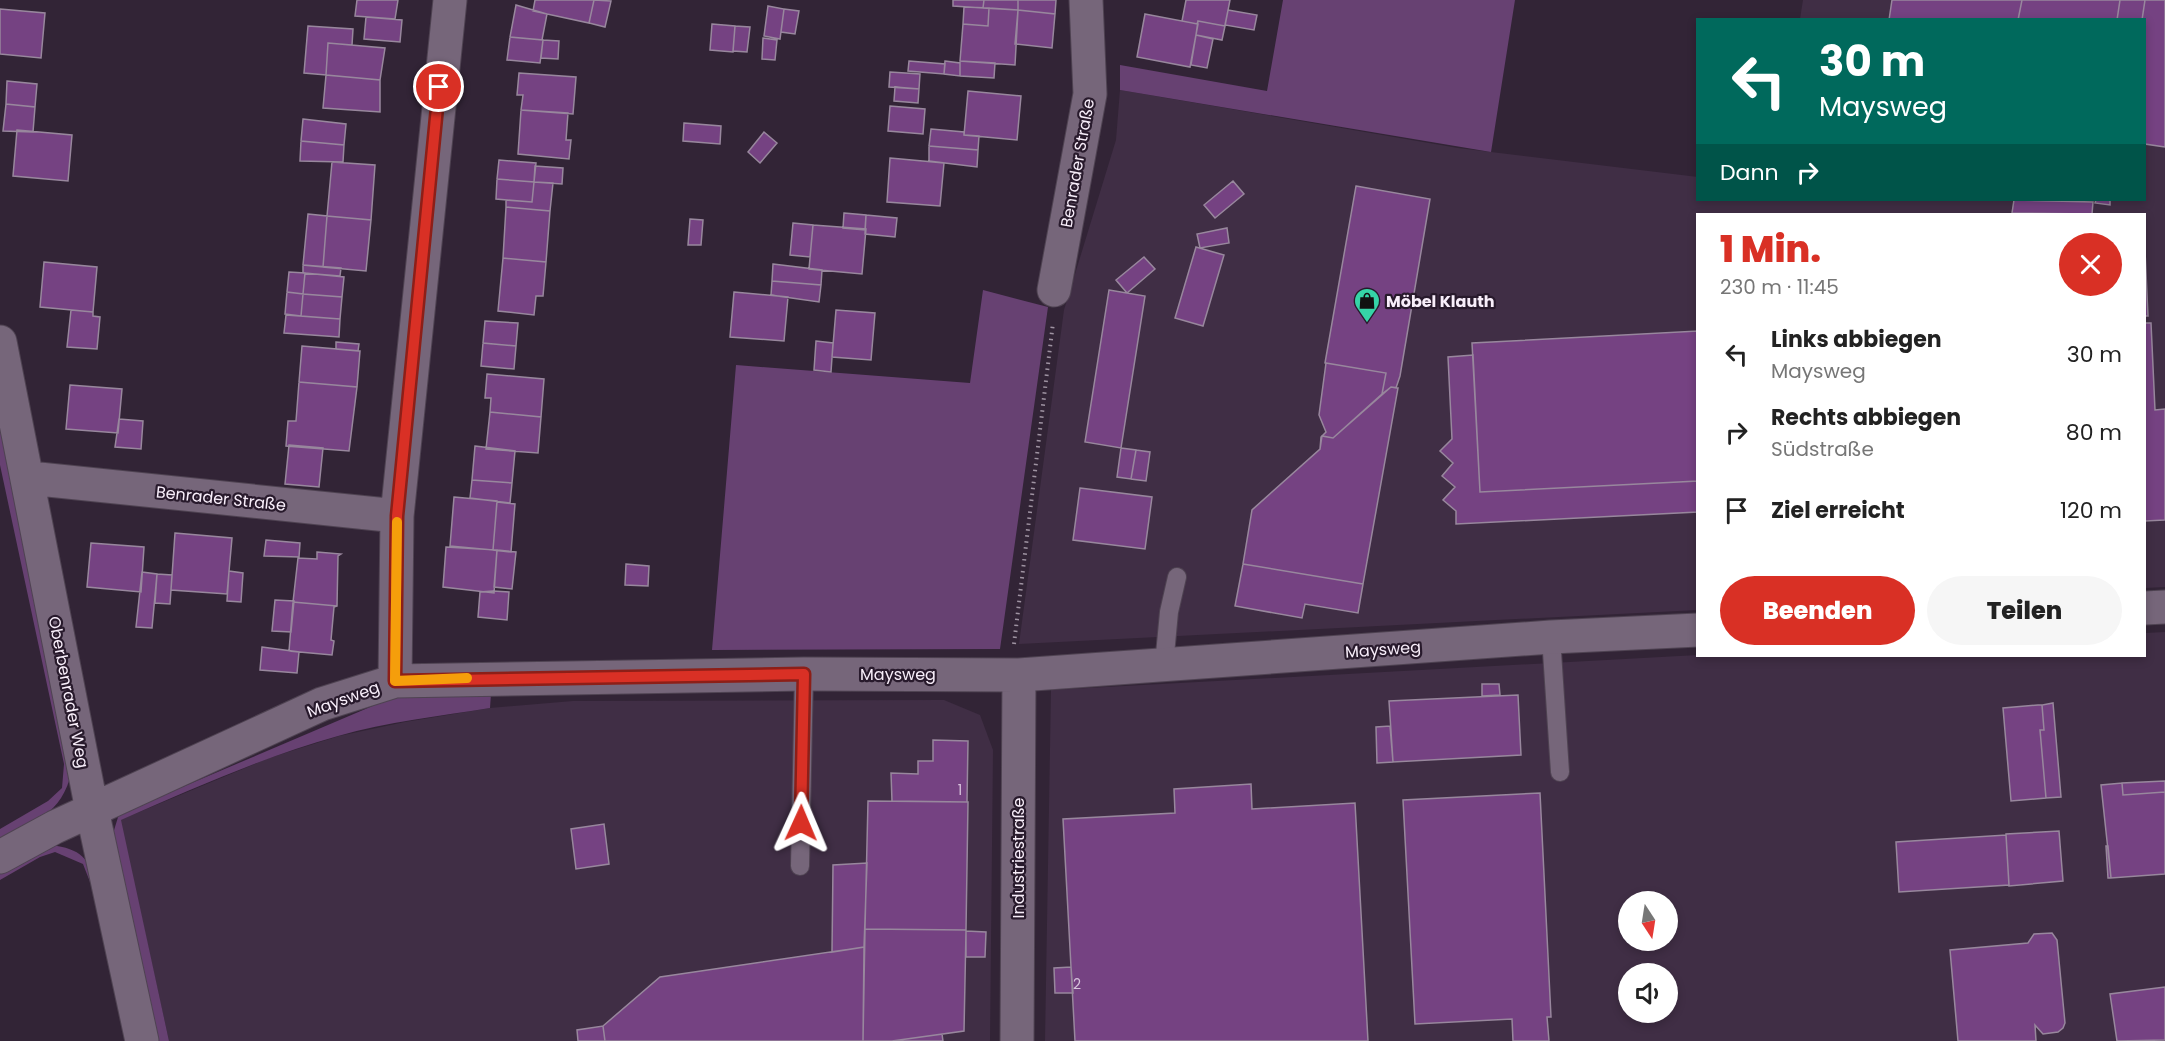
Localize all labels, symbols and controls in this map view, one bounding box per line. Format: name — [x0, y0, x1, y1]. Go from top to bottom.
text: 30 m — [1819, 32, 1925, 91]
icon: left — [1720, 42, 1798, 120]
pin — [413, 61, 464, 112]
icon: arrive — [422, 70, 455, 103]
text: Maysweg — [1819, 88, 1947, 125]
street label: Benrader Straße — [1055, 97, 1100, 229]
icon: right — [1791, 156, 1824, 189]
text: Dann — [1720, 157, 1779, 188]
text: 1 Min. — [1720, 224, 1821, 275]
button: close — [2059, 233, 2122, 296]
text: 230 m · 11:45 — [1720, 273, 1839, 301]
shop icon: Möbel Klauth — [1352, 286, 1382, 324]
place label: Möbel Klauth — [1386, 290, 1495, 313]
text: Links abbiegen — [1771, 324, 1942, 355]
icon: left — [1720, 338, 1753, 371]
text: 30 m — [2067, 339, 2122, 370]
text: Maysweg — [1771, 357, 1866, 385]
text: Rechts abbiegen — [1771, 402, 1961, 433]
icon: right — [1720, 416, 1753, 449]
text: 80 m — [2066, 417, 2122, 448]
text: Südstraße — [1771, 435, 1874, 463]
street label: Benrader Straße — [155, 480, 287, 517]
icon: arrive — [1720, 494, 1753, 527]
text: Ziel erreicht — [1771, 495, 1905, 526]
text: 120 m — [2060, 495, 2122, 526]
button: Beenden — [1720, 576, 1915, 645]
button: Teilen — [1927, 576, 2122, 645]
street label: Oberbenrader Weg — [42, 614, 95, 770]
street label: Maysweg — [1344, 635, 1422, 664]
street label: Maysweg — [860, 663, 936, 686]
street label: Maysweg — [304, 676, 383, 723]
house number: 1 — [958, 780, 962, 800]
position arrow — [769, 791, 833, 855]
street label: Industriestraße — [1007, 797, 1030, 919]
north arrow — [1618, 891, 1678, 951]
map controls — [1618, 891, 1678, 1023]
button: sound — [1618, 963, 1678, 1023]
house number: 2 — [1073, 974, 1081, 994]

